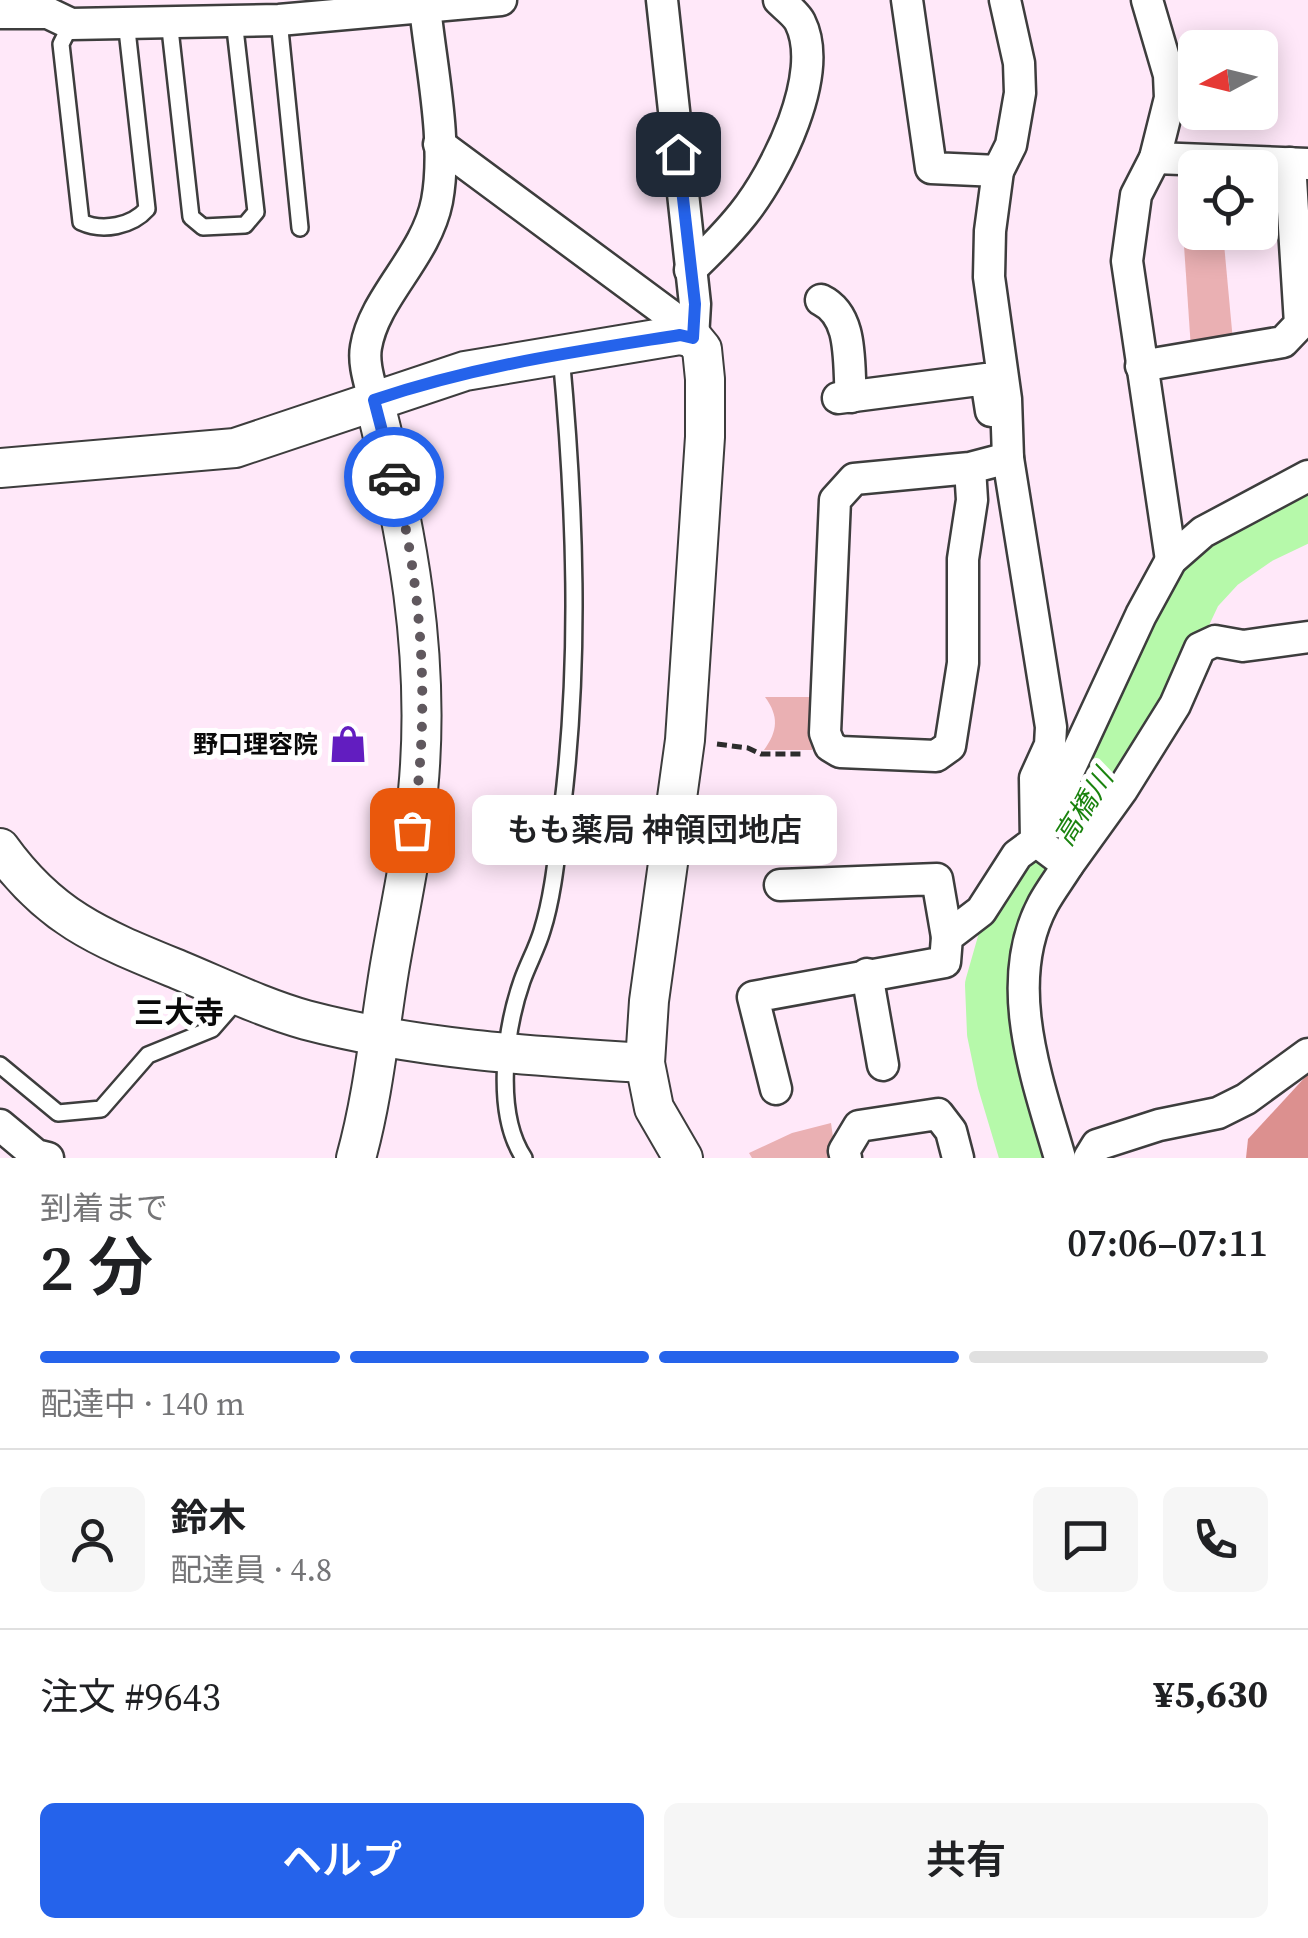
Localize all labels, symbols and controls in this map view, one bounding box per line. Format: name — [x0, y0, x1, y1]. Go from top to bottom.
north arrow — [1178, 30, 1278, 130]
map controls — [1178, 30, 1278, 250]
pin — [636, 112, 721, 197]
icon: home — [651, 127, 706, 182]
button: locate — [1178, 150, 1278, 250]
courier — [344, 427, 444, 527]
icon: car — [367, 450, 422, 505]
shop icon: 野口理容院 — [327, 723, 369, 765]
place label: 野口理容院 — [193, 727, 318, 761]
water label: 高橋川 — [1045, 759, 1123, 853]
pin — [370, 788, 455, 873]
callout: もも薬局 神領団地店 — [472, 795, 837, 865]
icon: bag — [385, 803, 440, 858]
text: もも薬局 神領団地店 — [507, 808, 802, 852]
district label: 三大寺 — [134, 992, 224, 1033]
text: 到着まで — [40, 1186, 168, 1230]
text: 07:06–07:11 — [1067, 1217, 1268, 1269]
text: 2 分 — [40, 1223, 153, 1312]
text: 配達中 · 140 m — [40, 1382, 245, 1426]
button: person — [40, 1487, 145, 1592]
button: chat — [1033, 1487, 1138, 1592]
button: phone — [1163, 1487, 1268, 1592]
text: 鈴木 — [170, 1492, 246, 1544]
text: 配達員 · 4.8 — [170, 1548, 332, 1592]
text: ¥5,630 — [1154, 1668, 1268, 1720]
text: 注文 #9643 — [40, 1671, 221, 1723]
button: ヘルプ — [40, 1803, 644, 1918]
button: 共有 — [664, 1803, 1268, 1918]

